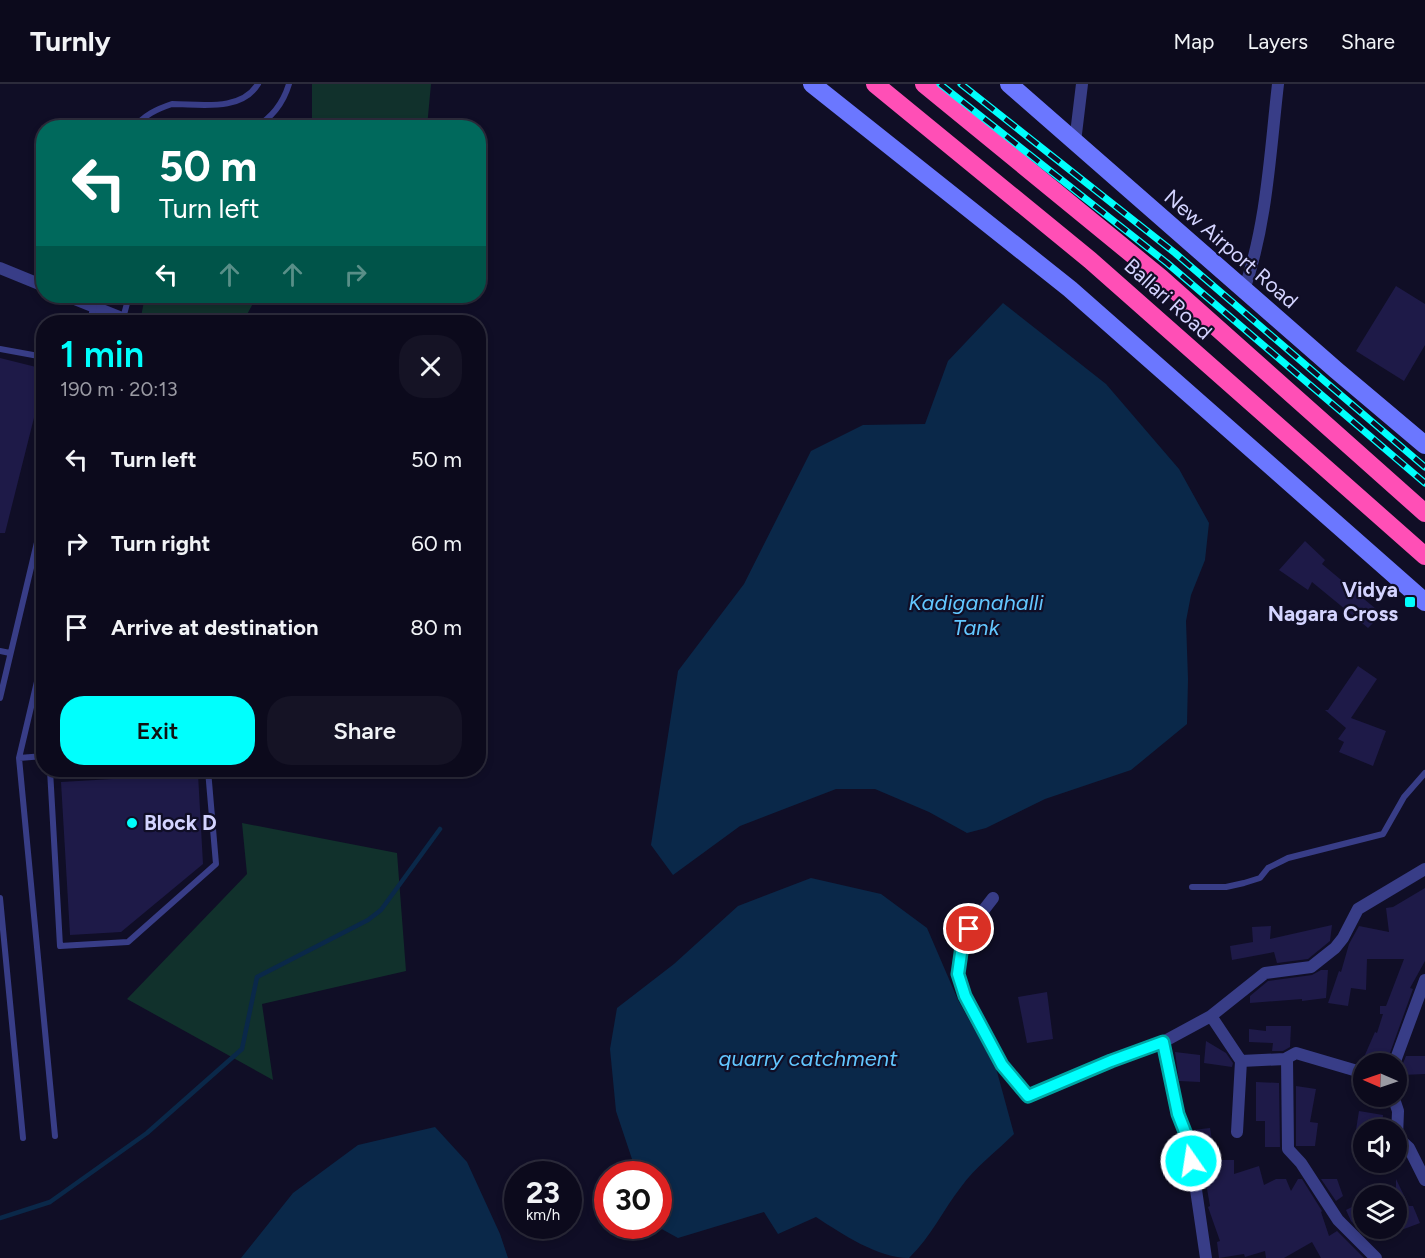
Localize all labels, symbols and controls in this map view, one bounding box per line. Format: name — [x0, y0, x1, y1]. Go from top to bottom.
text: Turnly — [30, 24, 111, 58]
text: Map — [1174, 29, 1214, 54]
text: Layers — [1247, 29, 1308, 54]
text: Share — [1341, 29, 1395, 54]
text: 50 m — [159, 141, 257, 192]
icon: left — [60, 144, 138, 222]
street label: New Airport Road — [1160, 184, 1303, 313]
text: Turn left — [159, 192, 259, 225]
street label: Ballari Road — [1119, 253, 1217, 344]
icon: left — [150, 258, 183, 291]
icon: ahead — [213, 258, 246, 291]
icon: ahead — [276, 258, 309, 291]
icon: right — [339, 258, 372, 291]
text: 1 min — [60, 333, 144, 376]
button: close — [399, 335, 462, 398]
text: 190 m · 20:13 — [60, 377, 178, 401]
icon: left — [60, 443, 93, 476]
text: Turn left — [111, 446, 197, 473]
text: 50 m — [411, 446, 462, 473]
icon: right — [60, 527, 93, 560]
text: Turn right — [111, 530, 210, 557]
text: 60 m — [411, 530, 462, 557]
place label: Vidya Nagara Cross — [1268, 577, 1398, 626]
water label: Kadiganahalli Tank — [908, 589, 1045, 641]
marker: Vidya Nagara Cross — [1403, 595, 1417, 609]
icon: arrive — [60, 611, 93, 644]
text: Arrive at destination — [111, 614, 319, 641]
text: 80 m — [410, 614, 462, 641]
button: Exit — [60, 696, 255, 765]
button: Share — [267, 696, 462, 765]
place label: Block D — [144, 810, 217, 835]
marker: Block D — [125, 816, 139, 830]
pin — [943, 903, 994, 954]
icon: arrive — [952, 912, 985, 945]
water label: quarry catchment — [718, 1045, 898, 1072]
north arrow — [1353, 1053, 1407, 1107]
map controls — [1353, 1053, 1407, 1239]
button: sound — [1353, 1119, 1407, 1173]
position arrow — [1159, 1129, 1223, 1193]
speed limit sign: 30 — [594, 1161, 672, 1239]
text: 23 — [526, 1174, 560, 1211]
button: layers — [1353, 1185, 1407, 1239]
text: km/h — [526, 1206, 560, 1224]

